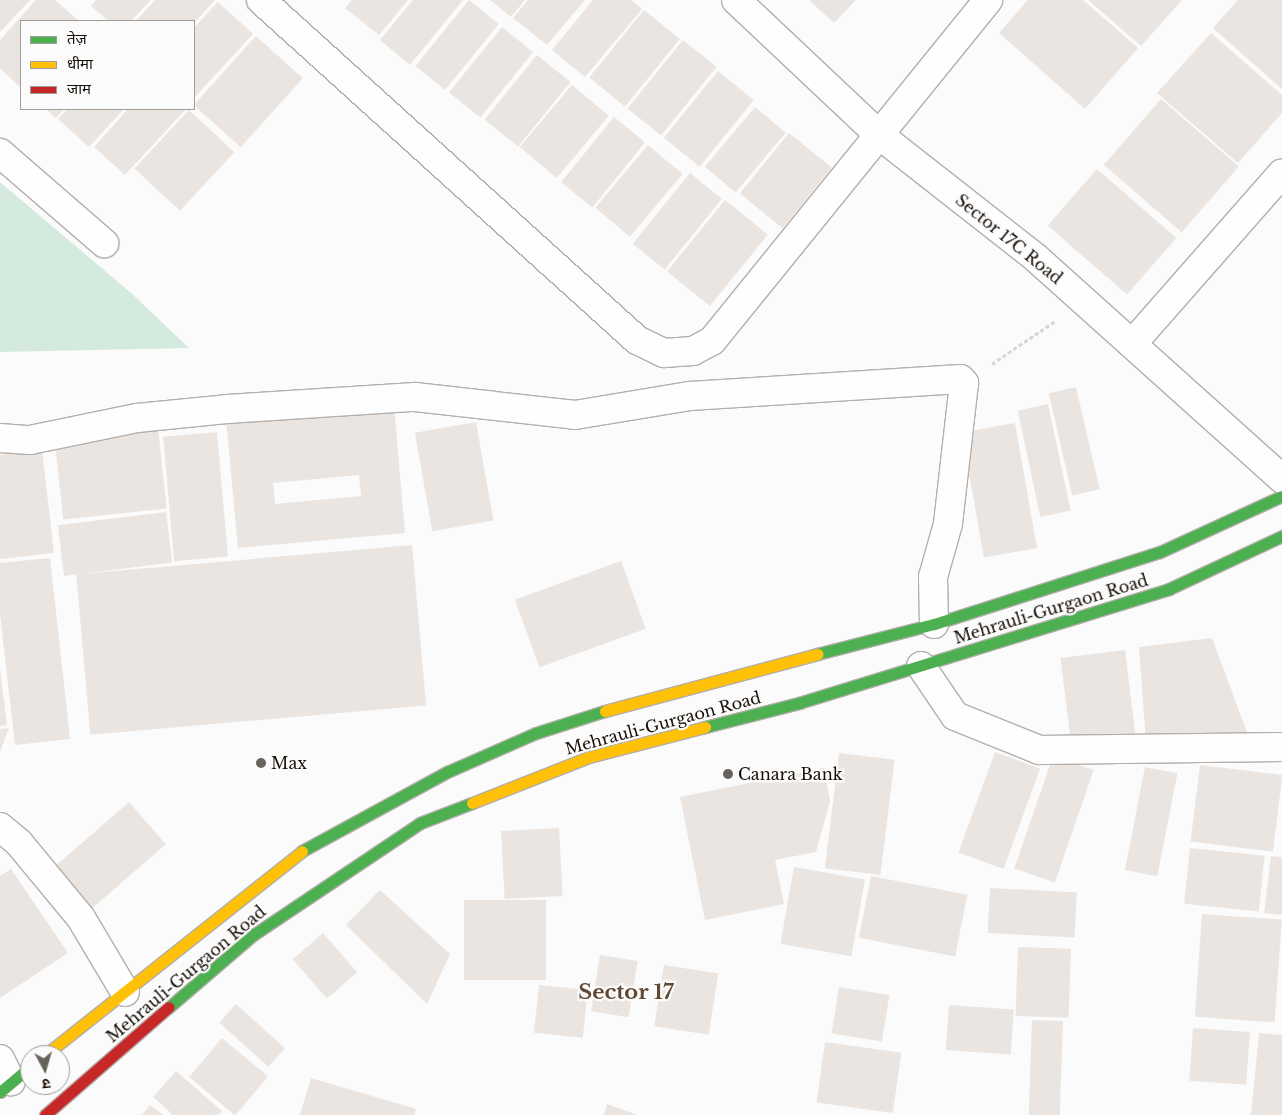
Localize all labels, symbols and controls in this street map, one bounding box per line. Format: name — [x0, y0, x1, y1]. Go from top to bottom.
legend — [20, 20, 195, 110]
text: तेज़ — [67, 29, 87, 48]
text: धीमा — [67, 54, 93, 73]
text: जाम — [67, 79, 91, 98]
street label: Sector 17C Road — [952, 190, 1066, 288]
street label: Mehrauli-Gurgaon Road — [952, 570, 1150, 648]
street label: Mehrauli-Gurgaon Road — [563, 688, 763, 758]
place label: Max — [271, 753, 307, 773]
marker: Max — [255, 757, 267, 769]
place label: Canara Bank — [738, 764, 843, 784]
marker: Canara Bank — [722, 768, 734, 780]
street label: Mehrauli-Gurgaon Road — [103, 902, 269, 1046]
district label: Sector 17 — [578, 979, 674, 1005]
north arrow — [20, 1045, 70, 1095]
text: उ — [41, 1075, 51, 1093]

